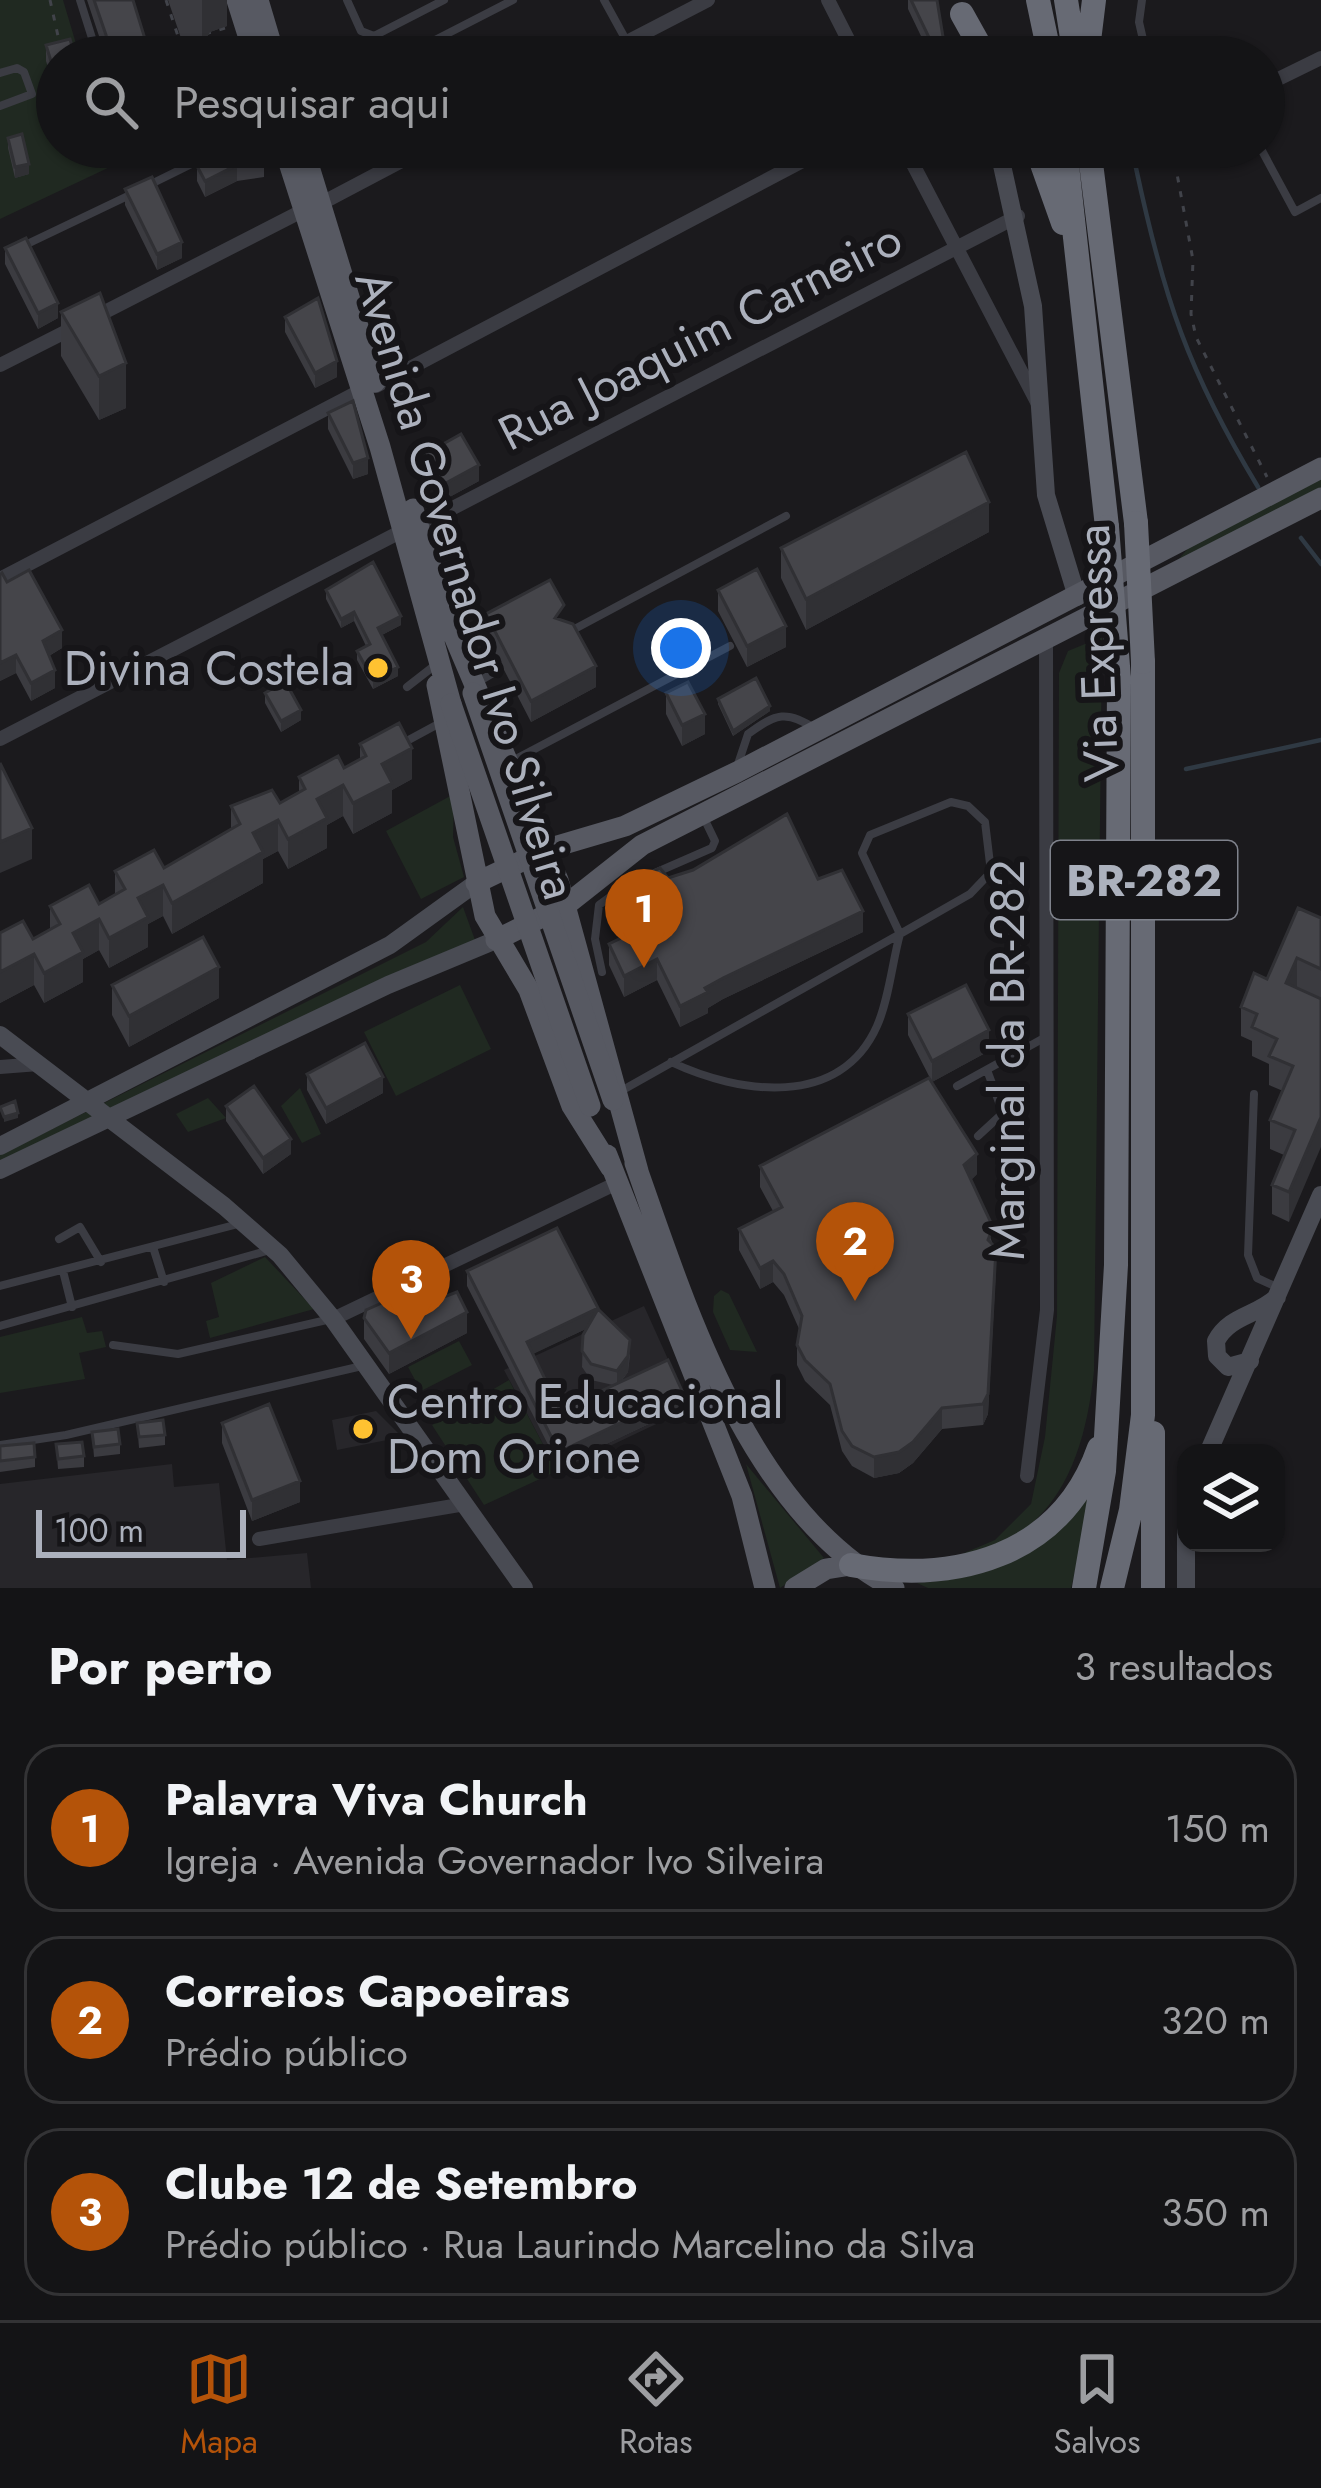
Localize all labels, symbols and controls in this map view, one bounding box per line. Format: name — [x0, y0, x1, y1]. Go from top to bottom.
search box — [36, 36, 1285, 168]
icon: search — [78, 69, 144, 135]
text: Pesquisar aqui — [174, 70, 451, 135]
street label: Rua Joaquim Carneiro — [487, 204, 913, 468]
street label: Avenida Governador Ivo Silveira — [337, 262, 595, 908]
street label: Via Expressa — [1058, 523, 1136, 783]
your location — [651, 618, 711, 678]
place label: Divina Costela — [64, 634, 354, 703]
marker: Divina Costela — [365, 655, 391, 681]
road number: BR-282 — [1051, 841, 1237, 919]
street label: Marginal da BR-282 — [973, 860, 1042, 1260]
pin: 1 — [605, 869, 683, 968]
pin: 2 — [816, 1202, 894, 1301]
pin: 3 — [372, 1240, 450, 1339]
place label: Centro Educacional Dom Orione — [387, 1367, 784, 1491]
marker: Centro Educacional Dom Orione — [350, 1416, 376, 1442]
map controls — [1177, 1444, 1285, 1552]
button: layers — [1177, 1444, 1285, 1552]
scale bar — [36, 1504, 246, 1557]
text: 100 m — [54, 1507, 144, 1554]
text: Por perto — [48, 1629, 273, 1703]
text: 3 resultados — [1075, 1638, 1273, 1695]
text: Palavra Viva Church — [165, 1767, 588, 1832]
text: 1 — [80, 1800, 100, 1857]
text: 150 m — [1165, 1800, 1270, 1857]
text: Igreja · Avenida Governador Ivo Silveira — [165, 1832, 824, 1889]
text: Correios Capoeiras — [165, 1959, 570, 2024]
text: 2 — [77, 1992, 103, 2049]
text: 320 m — [1161, 1992, 1270, 2049]
text: Prédio público — [165, 2024, 408, 2081]
text: Clube 12 de Setembro — [165, 2151, 638, 2216]
text: 3 — [78, 2184, 102, 2241]
text: 350 m — [1161, 2184, 1270, 2241]
text: Prédio público · Rua Laurindo Marcelino da Silva — [165, 2216, 975, 2273]
tab: Mapa — [181, 2346, 258, 2465]
tab: Rotas — [619, 2346, 692, 2465]
tab: Salvos — [1054, 2346, 1140, 2465]

